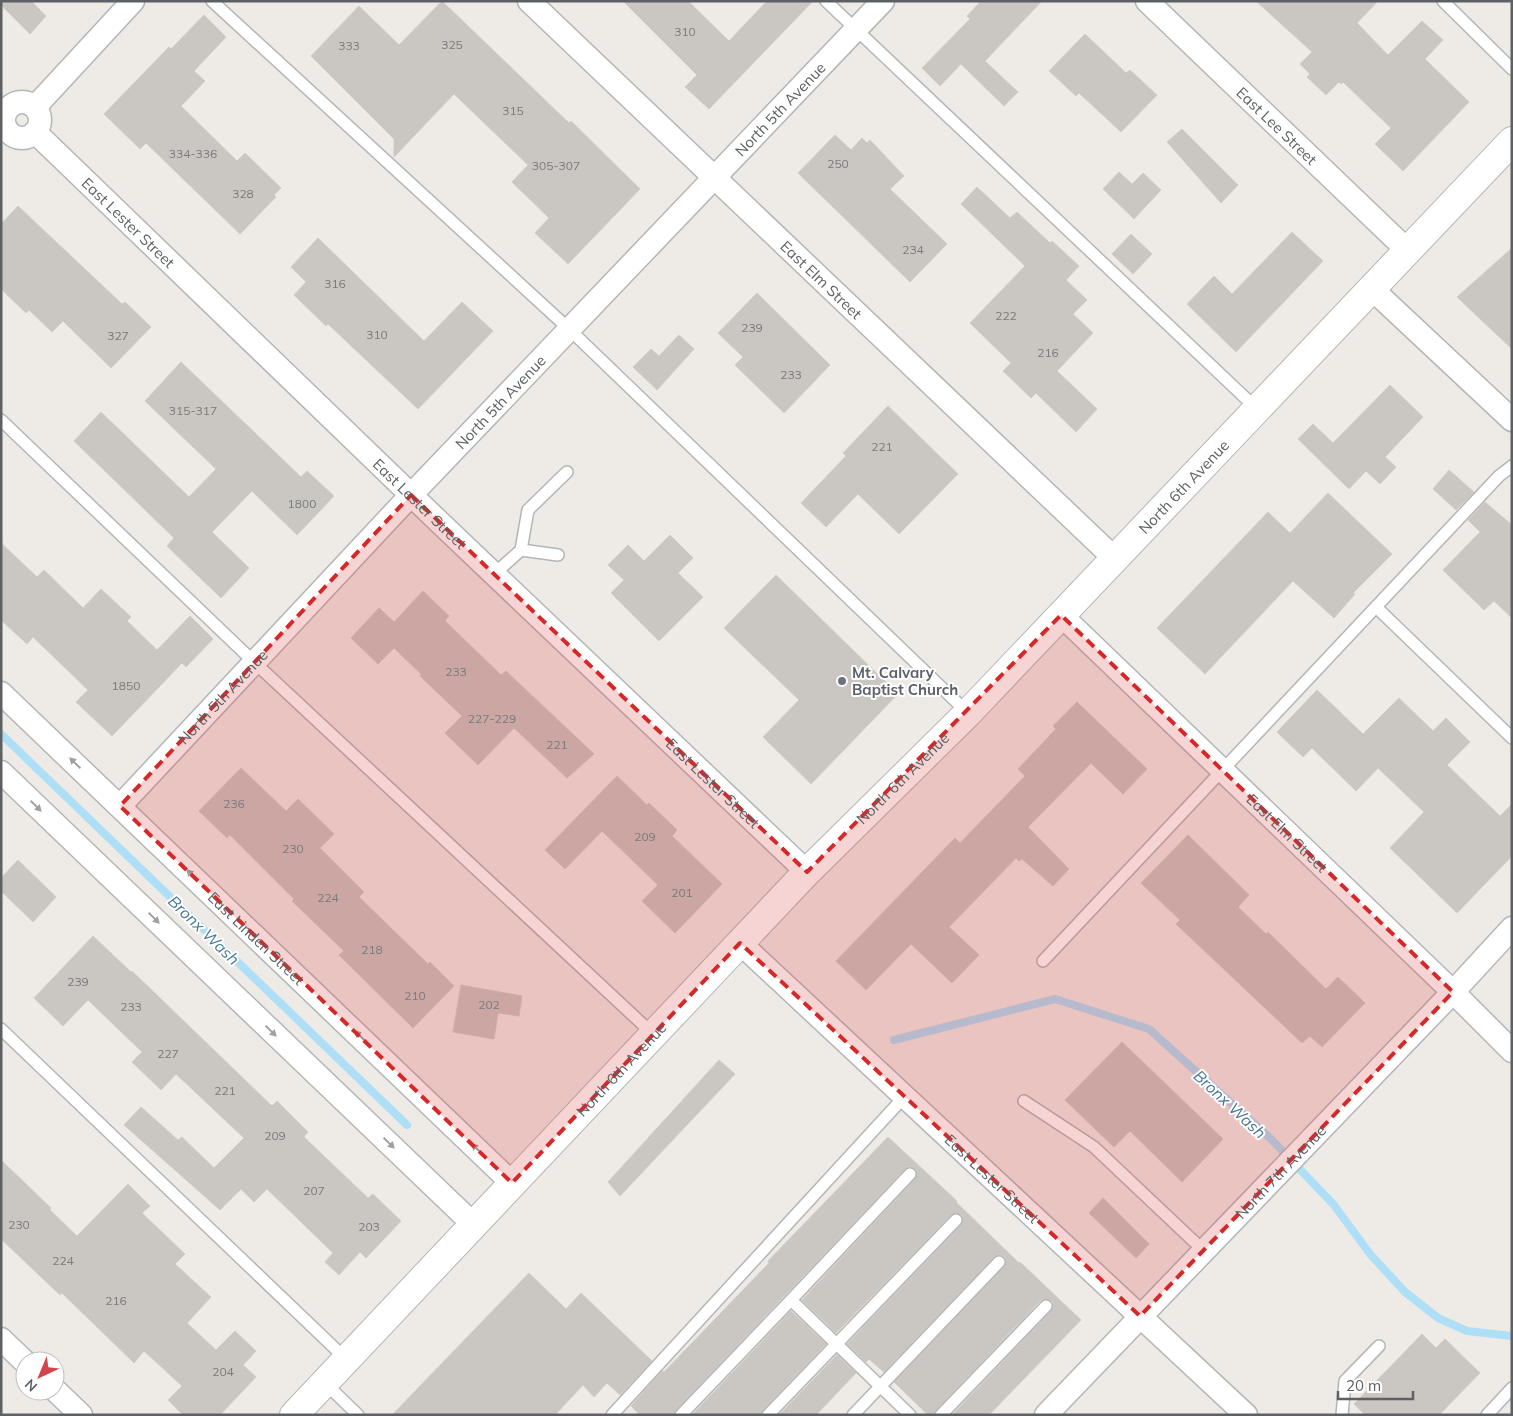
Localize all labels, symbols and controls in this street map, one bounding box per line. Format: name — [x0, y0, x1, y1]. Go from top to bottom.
house number: 310 — [674, 24, 696, 39]
house number: 325 — [441, 37, 463, 52]
house number: 333 — [338, 38, 360, 53]
street label: North 5th Avenue — [731, 58, 829, 160]
street label: East Lee Street — [1233, 83, 1321, 168]
house number: 315 — [502, 103, 524, 118]
house number: 334-336 — [169, 146, 217, 161]
house number: 250 — [827, 156, 849, 171]
house number: 305-307 — [532, 158, 580, 173]
street label: East Lester Street — [78, 173, 179, 272]
house number: 328 — [232, 186, 254, 201]
street label: East Elm Street — [777, 236, 866, 323]
house number: 234 — [902, 242, 924, 257]
house number: 316 — [324, 276, 346, 291]
house number: 222 — [995, 308, 1017, 323]
house number: 239 — [741, 320, 763, 335]
house number: 310 — [366, 327, 388, 342]
house number: 327 — [107, 328, 129, 343]
house number: 216 — [1037, 345, 1059, 360]
street label: North 5th Avenue — [451, 351, 550, 453]
house number: 233 — [780, 367, 802, 382]
house number: 315-317 — [169, 403, 217, 418]
street label: North 6th Avenue — [1134, 435, 1233, 537]
house number: 221 — [871, 439, 893, 454]
street label: East Lester Street — [369, 454, 471, 553]
house number: 1800 — [288, 496, 316, 511]
street label: North 5th Avenue — [174, 645, 271, 748]
place label: Mt. Calvary Baptist Church — [852, 663, 958, 699]
house number: 233 — [445, 664, 467, 679]
marker: Mt. Calvary Baptist Church — [836, 675, 848, 687]
house number: 1850 — [112, 678, 140, 693]
house number: 227-229 — [468, 711, 516, 726]
street label: North 6th Avenue — [852, 728, 953, 828]
street label: East Lester Street — [662, 734, 764, 832]
house number: 221 — [546, 737, 568, 752]
one-way arrow — [69, 757, 81, 769]
street label: East Elm Street — [1243, 789, 1332, 876]
house number: 236 — [223, 796, 245, 811]
one-way arrow — [30, 800, 42, 812]
house number: 209 — [634, 829, 656, 844]
house number: 230 — [282, 841, 304, 856]
one-way arrow — [186, 869, 198, 881]
house number: 201 — [671, 885, 693, 900]
street label: East Linden Street — [204, 887, 309, 989]
house number: 224 — [317, 890, 339, 905]
water label: Bronx Wash — [164, 891, 244, 969]
one-way arrow — [147, 912, 159, 924]
house number: 218 — [361, 942, 383, 957]
house number: 239 — [67, 974, 89, 989]
house number: 210 — [404, 988, 426, 1003]
house number: 202 — [478, 997, 500, 1012]
house number: 233 — [120, 999, 142, 1014]
street label: North 6th Avenue — [572, 1018, 670, 1120]
one-way arrow — [265, 1025, 277, 1037]
one-way arrow — [354, 1030, 366, 1042]
house number: 227 — [157, 1046, 179, 1061]
water label: Bronx Wash — [1190, 1065, 1270, 1143]
house number: 221 — [214, 1083, 236, 1098]
street label: North 7th Avenue — [1231, 1121, 1330, 1222]
house number: 209 — [264, 1128, 286, 1143]
street label: East Lester Street — [941, 1130, 1043, 1227]
one-way arrow — [382, 1137, 394, 1149]
one-way arrow — [471, 1143, 483, 1155]
house number: 207 — [303, 1183, 325, 1198]
house number: 230 — [8, 1217, 30, 1232]
house number: 203 — [358, 1219, 380, 1234]
house number: 224 — [52, 1253, 74, 1268]
house number: 216 — [105, 1293, 127, 1308]
north arrow — [15, 1351, 65, 1401]
house number: 204 — [212, 1364, 234, 1379]
scale bar — [1338, 1368, 1413, 1400]
text: N — [21, 1375, 41, 1395]
text: 20 m — [1346, 1376, 1381, 1395]

